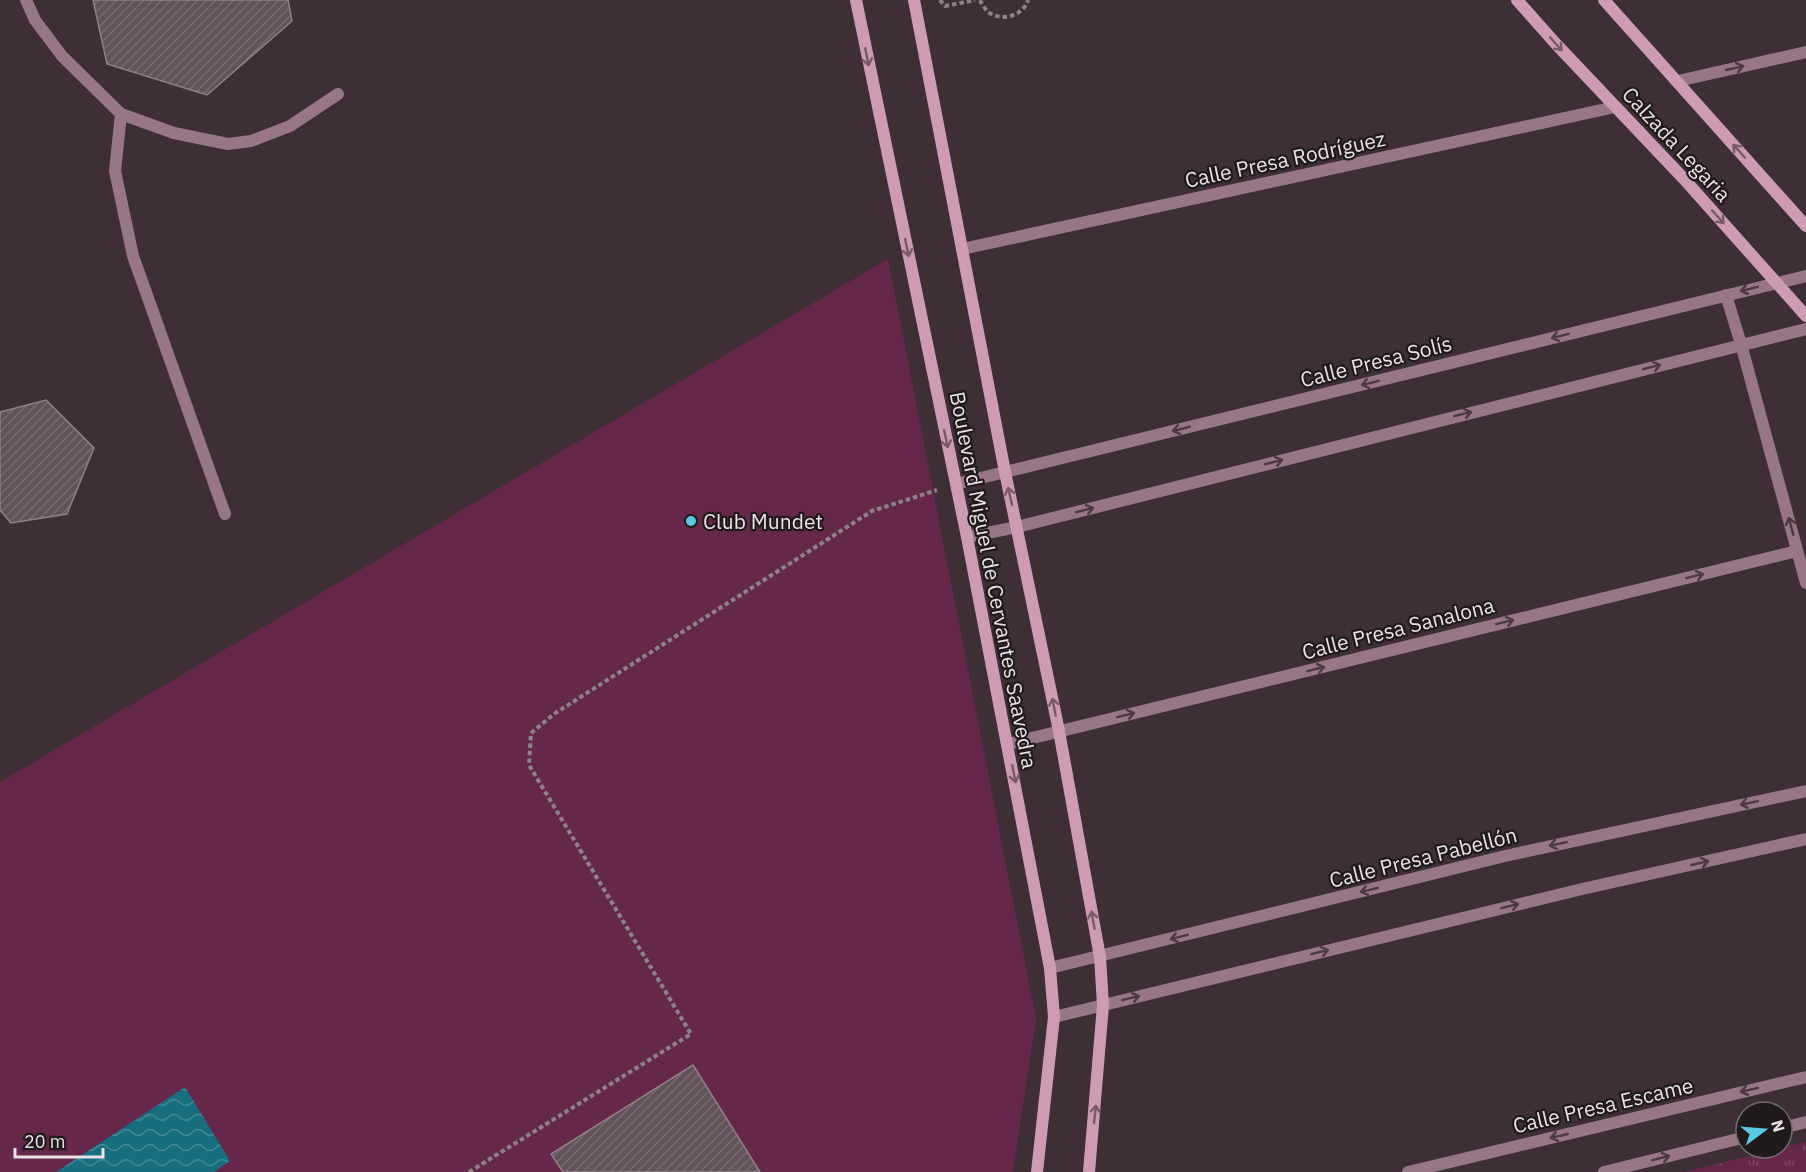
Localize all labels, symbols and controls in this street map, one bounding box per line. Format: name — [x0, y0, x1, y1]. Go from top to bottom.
one-way arrow — [1549, 36, 1563, 51]
one-way arrow — [862, 48, 874, 67]
one-way arrow — [1725, 62, 1744, 74]
street label: Calzada Legaria — [1616, 81, 1738, 207]
street label: Calle Presa Rodríguez — [1182, 124, 1388, 194]
one-way arrow — [1732, 143, 1746, 158]
one-way arrow — [1711, 209, 1725, 224]
one-way arrow — [902, 238, 913, 258]
one-way arrow — [1740, 284, 1759, 296]
street label: Calle Presa Solís — [1297, 329, 1455, 393]
one-way arrow — [1551, 331, 1570, 343]
one-way arrow — [1642, 360, 1661, 372]
one-way arrow — [1361, 377, 1380, 389]
street label: Boulevard Miguel de Cervantes Saavedra — [944, 389, 1044, 771]
one-way arrow — [1453, 408, 1472, 420]
one-way arrow — [1172, 423, 1191, 435]
one-way arrow — [941, 429, 952, 449]
one-way arrow — [1264, 456, 1283, 467]
one-way arrow — [1004, 487, 1016, 506]
one-way arrow — [1075, 503, 1094, 515]
place label: Club Mundet — [703, 507, 823, 535]
marker: Club Mundet — [684, 514, 698, 528]
one-way arrow — [1784, 517, 1796, 536]
one-way arrow — [1685, 570, 1704, 582]
street label: Calle Presa Sanalona — [1299, 591, 1497, 665]
one-way arrow — [1495, 616, 1514, 628]
one-way arrow — [1306, 662, 1325, 674]
one-way arrow — [1048, 698, 1059, 718]
one-way arrow — [1116, 708, 1135, 720]
one-way arrow — [1009, 764, 1020, 784]
one-way arrow — [1740, 798, 1759, 809]
street label: Calle Presa Pabellón — [1326, 820, 1520, 894]
one-way arrow — [1549, 839, 1568, 851]
one-way arrow — [1690, 857, 1709, 868]
one-way arrow — [1359, 884, 1378, 896]
one-way arrow — [1500, 900, 1519, 912]
one-way arrow — [1087, 911, 1098, 930]
one-way arrow — [1170, 931, 1189, 943]
one-way arrow — [1311, 946, 1330, 958]
one-way arrow — [1121, 992, 1140, 1003]
street label: Calle Presa Escame — [1510, 1071, 1696, 1139]
one-way arrow — [1740, 1085, 1759, 1097]
north arrow — [1734, 1100, 1794, 1160]
one-way arrow — [1090, 1104, 1101, 1124]
text: N — [1767, 1118, 1790, 1134]
scale bar — [15, 1121, 104, 1159]
text: 20 m — [24, 1130, 66, 1153]
one-way arrow — [1550, 1130, 1569, 1142]
one-way arrow — [1651, 1151, 1670, 1163]

